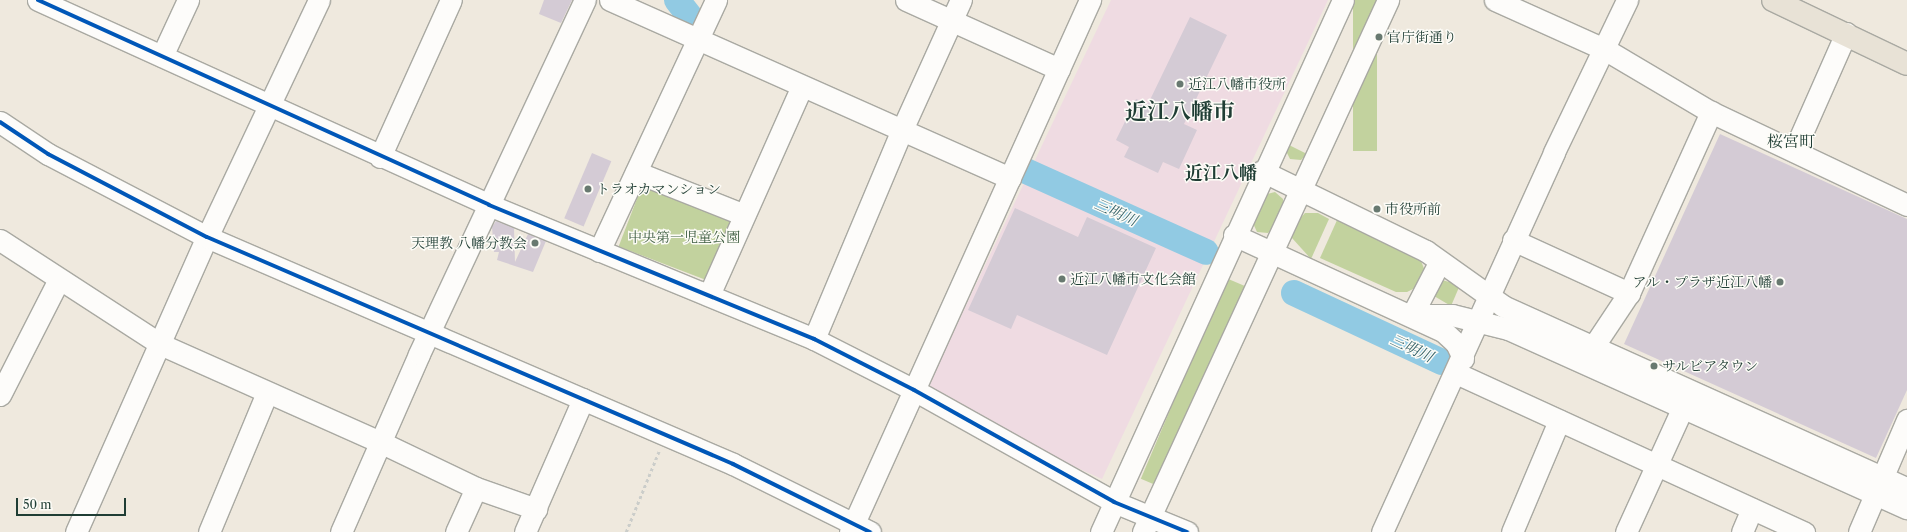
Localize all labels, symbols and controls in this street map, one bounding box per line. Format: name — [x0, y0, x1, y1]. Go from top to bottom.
place label: 官庁街通り — [1387, 29, 1457, 45]
marker: 官庁街通り — [1374, 32, 1384, 42]
place label: 近江八幡市役所 — [1188, 76, 1286, 92]
marker: 近江八幡市役所 — [1175, 79, 1185, 89]
district label: 近江八幡市 — [1125, 99, 1235, 125]
district label: 桜宮町 — [1767, 131, 1815, 151]
district label: 近江八幡 — [1185, 162, 1257, 184]
place label: トラオカマンション — [596, 181, 722, 197]
marker: トラオカマンション — [583, 184, 593, 194]
water label: 三明川 — [1092, 195, 1140, 229]
place label: 市役所前 — [1385, 201, 1441, 217]
marker: 市役所前 — [1372, 204, 1382, 214]
park label: 中央第一児童公園 — [628, 229, 740, 245]
place label: 天理教 八幡分教会 — [411, 235, 527, 251]
marker: 天理教 八幡分教会 — [530, 238, 540, 248]
place label: 近江八幡市文化会館 — [1070, 271, 1196, 287]
marker: 近江八幡市文化会館 — [1057, 274, 1067, 284]
place label: アル・プラザ近江八幡 — [1632, 274, 1772, 290]
marker: アル・プラザ近江八幡 — [1775, 277, 1785, 287]
water label: 三明川 — [1388, 330, 1436, 366]
place label: サルビアタウン — [1662, 358, 1760, 374]
marker: サルビアタウン — [1649, 361, 1659, 371]
scale bar — [18, 490, 128, 516]
text: 50 m — [23, 497, 52, 512]

